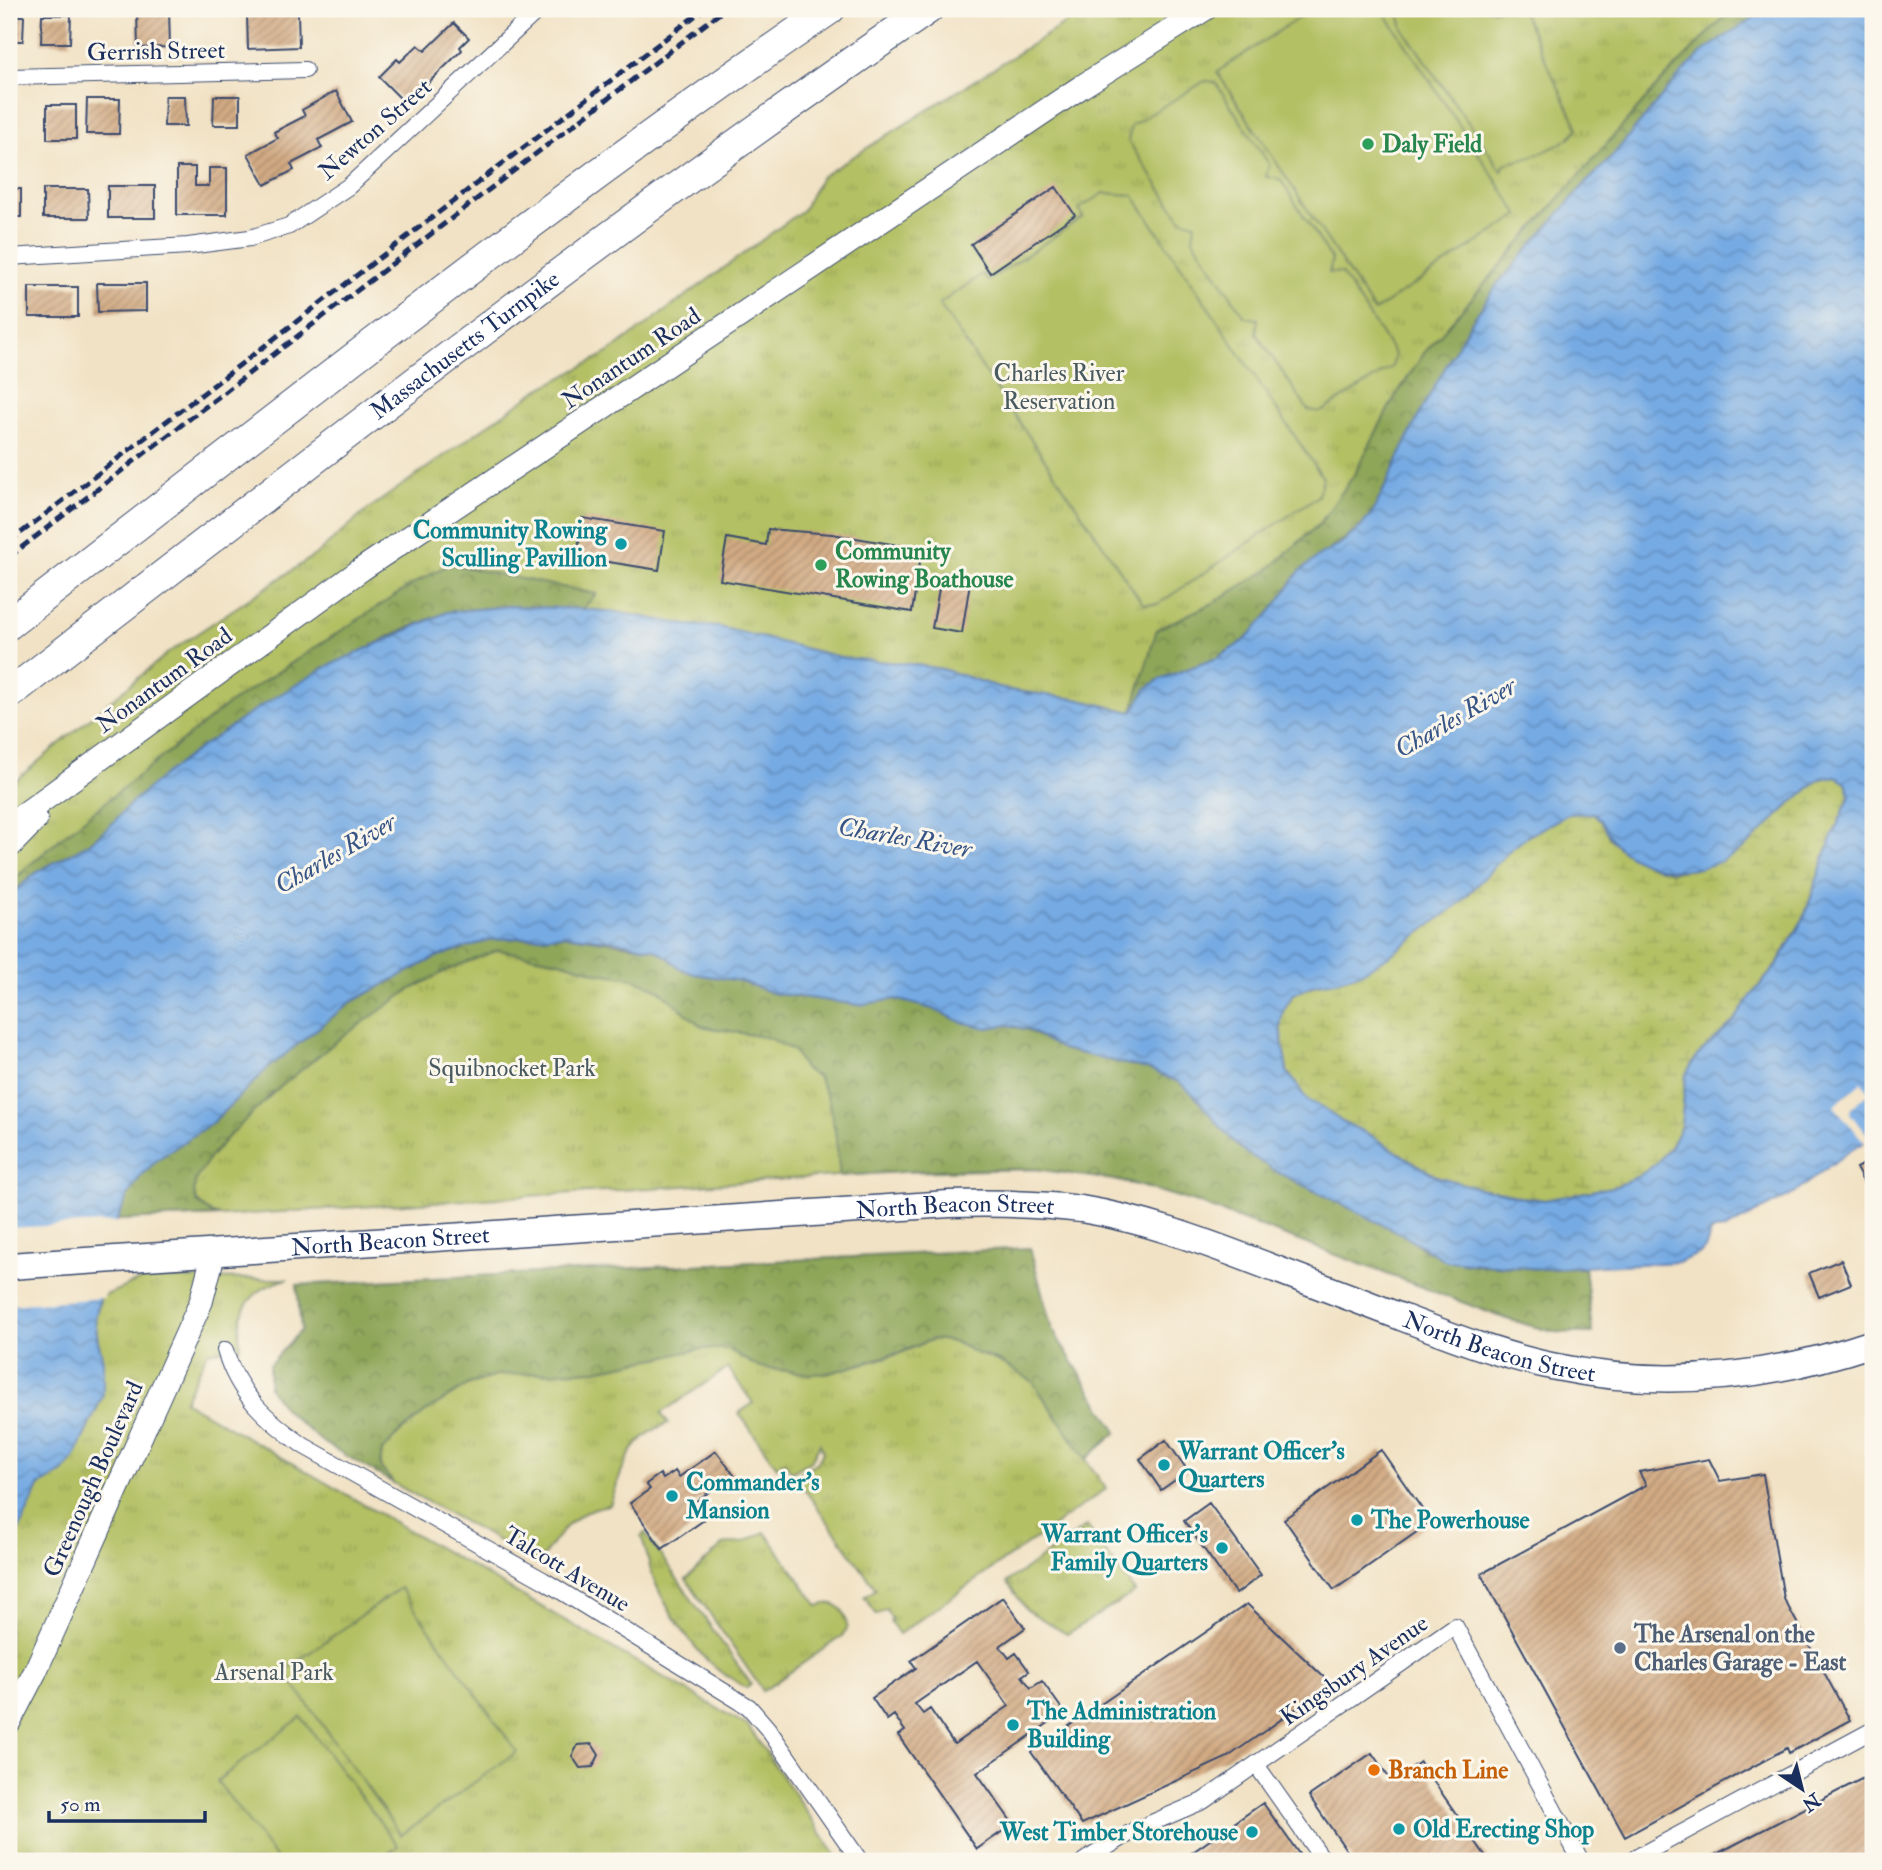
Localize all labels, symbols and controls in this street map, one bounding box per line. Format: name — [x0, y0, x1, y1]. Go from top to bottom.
street label: Gerrish Street — [87, 35, 226, 68]
street label: Newton Street — [312, 72, 439, 187]
place label: Daly Field — [1382, 129, 1482, 160]
marker: Daly Field — [1360, 136, 1376, 152]
street label: Massachusetts Turnpike — [364, 264, 566, 427]
street label: Nonantum Road — [556, 300, 707, 416]
park label: Charles River Reservation — [994, 358, 1124, 417]
place label: Community Rowing Sculling Pavillion — [413, 515, 608, 574]
marker: Community Rowing Sculling Pavillion — [613, 536, 629, 552]
place label: Community Rowing Boathouse — [835, 536, 1014, 595]
marker: Community Rowing Boathouse — [813, 557, 829, 573]
street label: Nonantum Road — [90, 620, 239, 740]
water label: Charles River — [1389, 670, 1523, 765]
water label: Charles River — [269, 806, 403, 901]
water label: Charles River — [836, 811, 975, 866]
park label: Squibnocket Park — [428, 1053, 596, 1084]
street label: North Beacon Street — [855, 1188, 1056, 1226]
street label: North Beacon Street — [290, 1219, 491, 1263]
street label: North Beacon Street — [1399, 1304, 1598, 1390]
street label: Greenough Boulevard — [36, 1376, 151, 1582]
place label: Warrant Officer's Quarters — [1177, 1436, 1345, 1495]
marker: Warrant Officer's Quarters — [1156, 1457, 1172, 1473]
place label: Commander's Mansion — [685, 1467, 819, 1526]
marker: Commander's Mansion — [664, 1488, 680, 1504]
place label: The Powerhouse — [1370, 1505, 1530, 1536]
marker: The Powerhouse — [1349, 1512, 1365, 1528]
street label: Talcott Avenue — [498, 1519, 636, 1619]
place label: Warrant Officer's Family Quarters — [1040, 1519, 1208, 1578]
marker: Warrant Officer's Family Quarters — [1214, 1540, 1230, 1556]
street label: Kingsbury Avenue — [1274, 1608, 1434, 1733]
place label: The Arsenal on the Charles Garage - East — [1633, 1619, 1847, 1678]
marker: The Arsenal on the Charles Garage - East — [1612, 1640, 1628, 1656]
park label: Arsenal Park — [213, 1657, 334, 1688]
place label: The Administration Building — [1026, 1696, 1217, 1755]
marker: The Administration Building — [1005, 1717, 1021, 1733]
place label: Branch Line — [1388, 1755, 1508, 1786]
north arrow — [1766, 1755, 1836, 1825]
marker: Branch Line — [1366, 1762, 1382, 1778]
scale bar — [49, 1779, 205, 1823]
text: N — [1797, 1787, 1826, 1817]
text: 50 m — [60, 1791, 101, 1818]
place label: Old Erecting Shop — [1413, 1814, 1594, 1845]
place label: West Timber Storehouse — [999, 1817, 1238, 1848]
marker: Old Erecting Shop — [1391, 1821, 1407, 1837]
marker: West Timber Storehouse — [1244, 1824, 1260, 1840]

